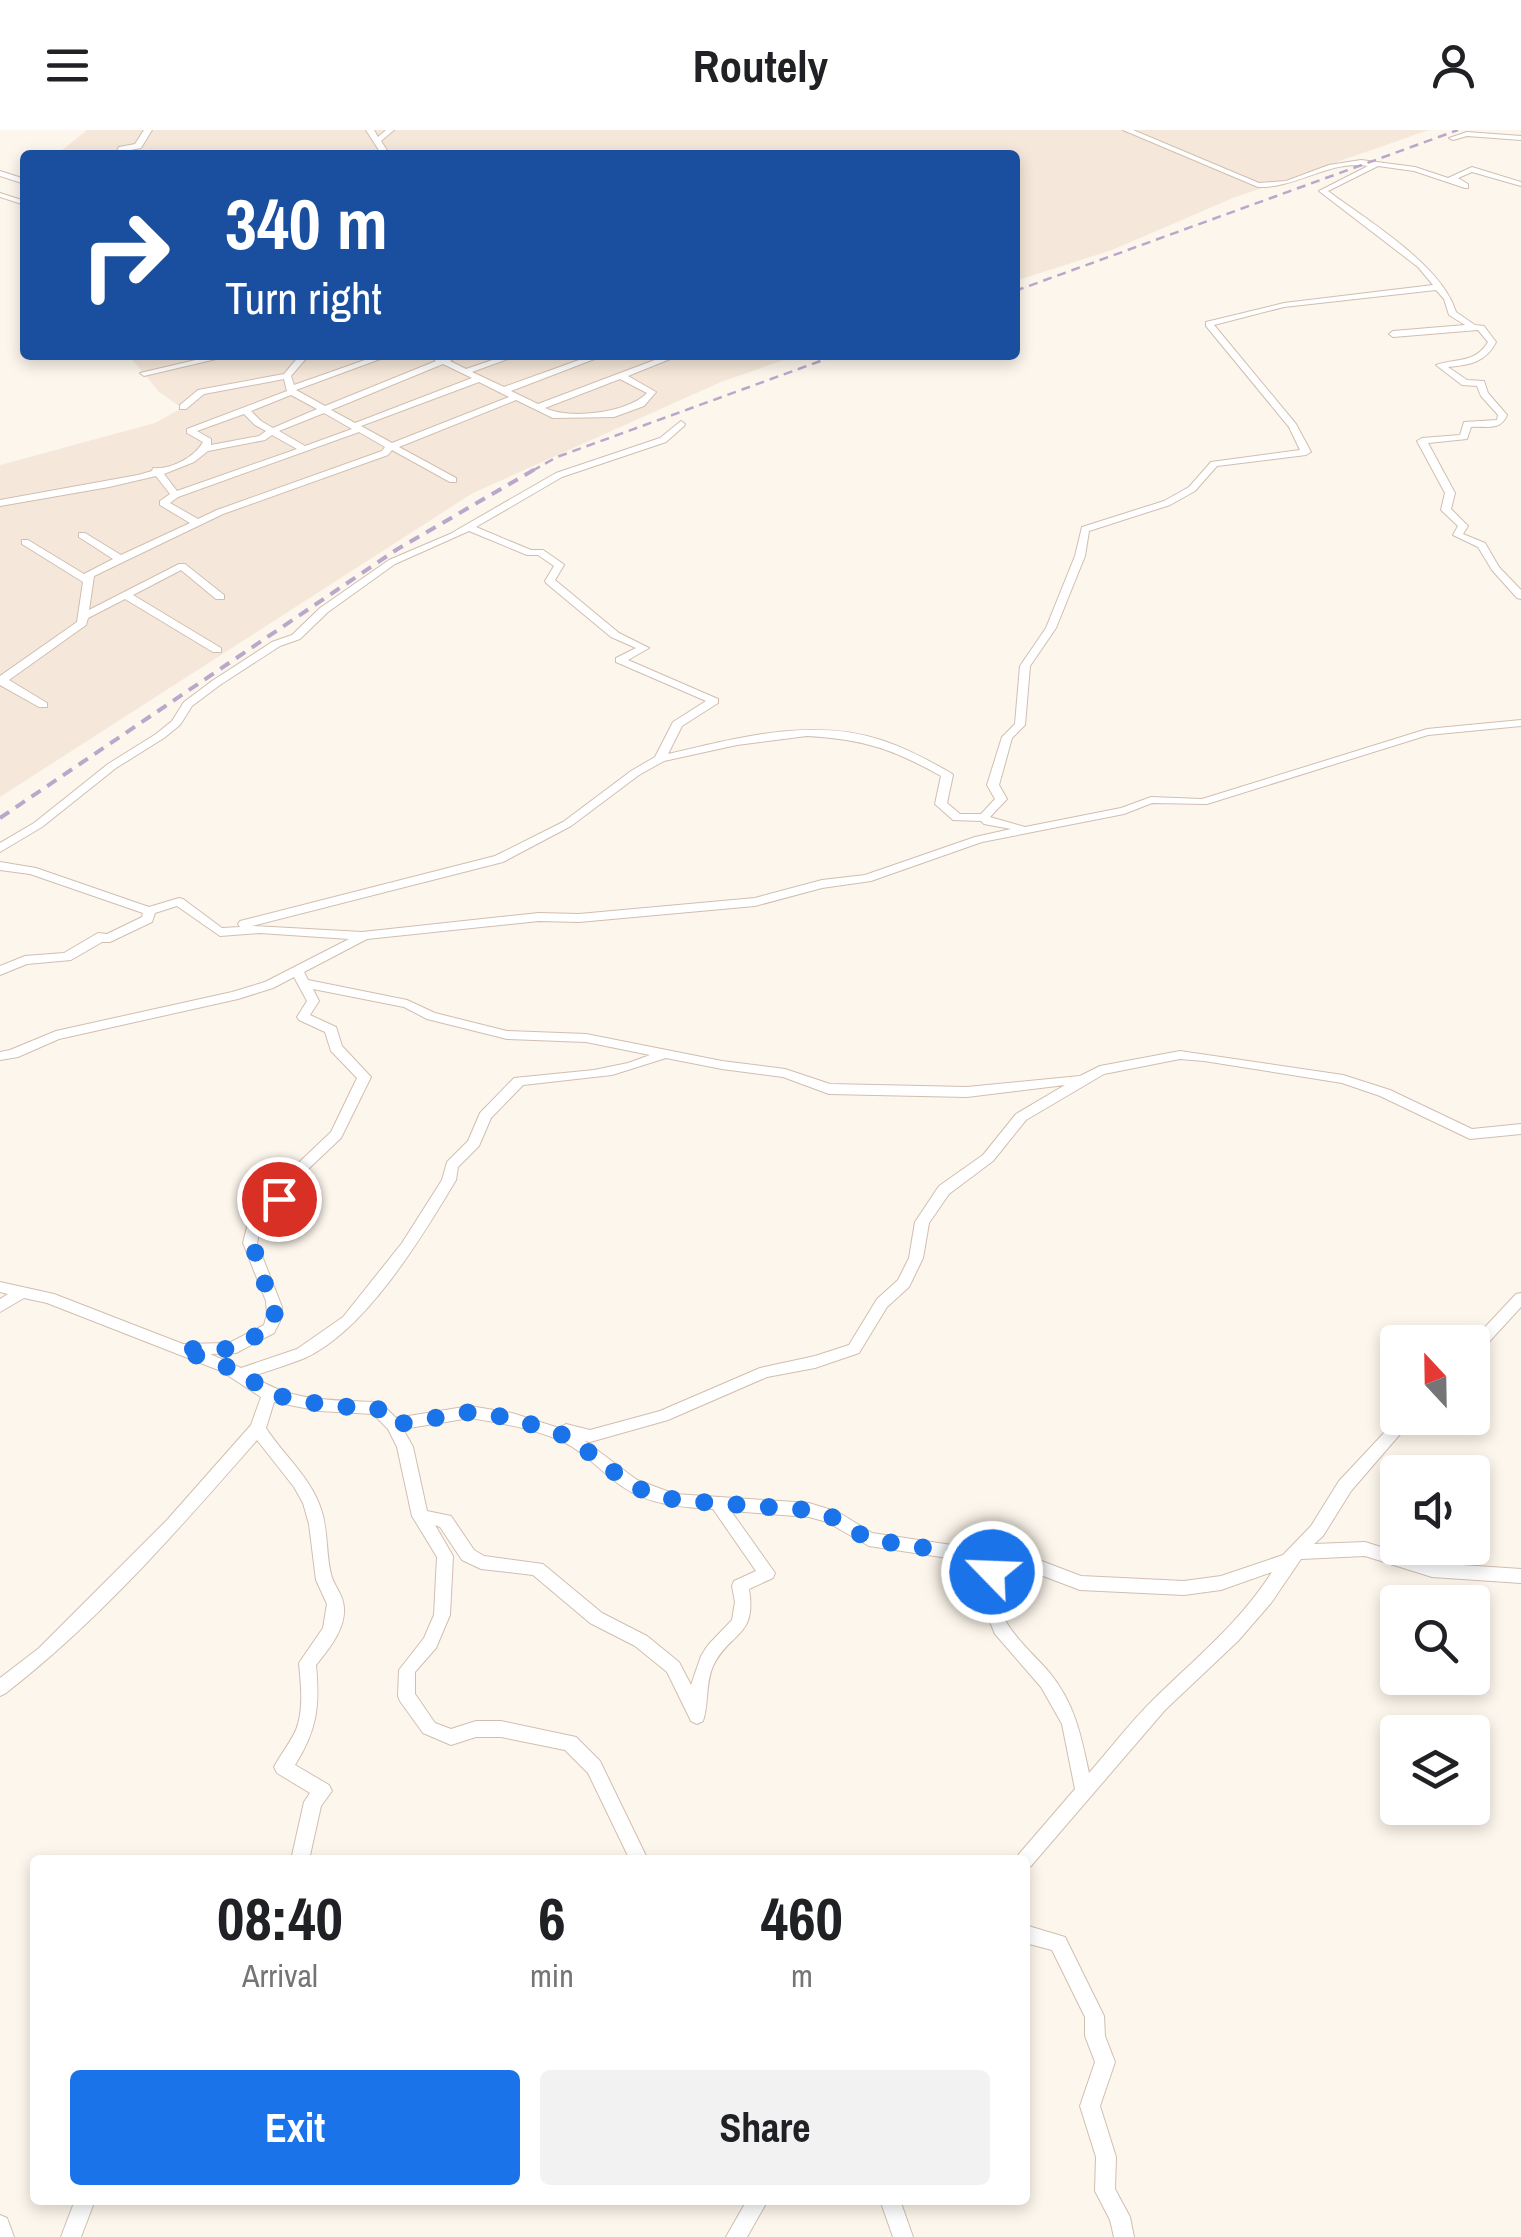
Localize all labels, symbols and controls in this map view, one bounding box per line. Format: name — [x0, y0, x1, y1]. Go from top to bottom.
text: Routely — [693, 35, 828, 96]
icon: menu — [40, 38, 95, 93]
icon: person — [1426, 38, 1481, 93]
text: 340 m — [225, 177, 388, 271]
icon: right — [60, 190, 190, 320]
text: Turn right — [225, 267, 382, 328]
pin — [237, 1157, 322, 1242]
icon: arrive — [252, 1172, 307, 1227]
north arrow — [1380, 1325, 1490, 1435]
map controls — [1380, 1325, 1490, 1825]
button: sound — [1380, 1455, 1490, 1565]
position arrow — [940, 1520, 1044, 1624]
button: search — [1380, 1585, 1490, 1695]
button: layers — [1380, 1715, 1490, 1825]
text: 08:40 — [217, 1878, 343, 1959]
text: 6 — [538, 1878, 566, 1959]
text: 460 — [761, 1878, 843, 1959]
text: Arrival — [242, 1954, 318, 1997]
text: min — [530, 1954, 574, 1997]
text: m — [791, 1954, 813, 1997]
button: Exit — [70, 2070, 520, 2185]
button: Share — [540, 2070, 990, 2185]

